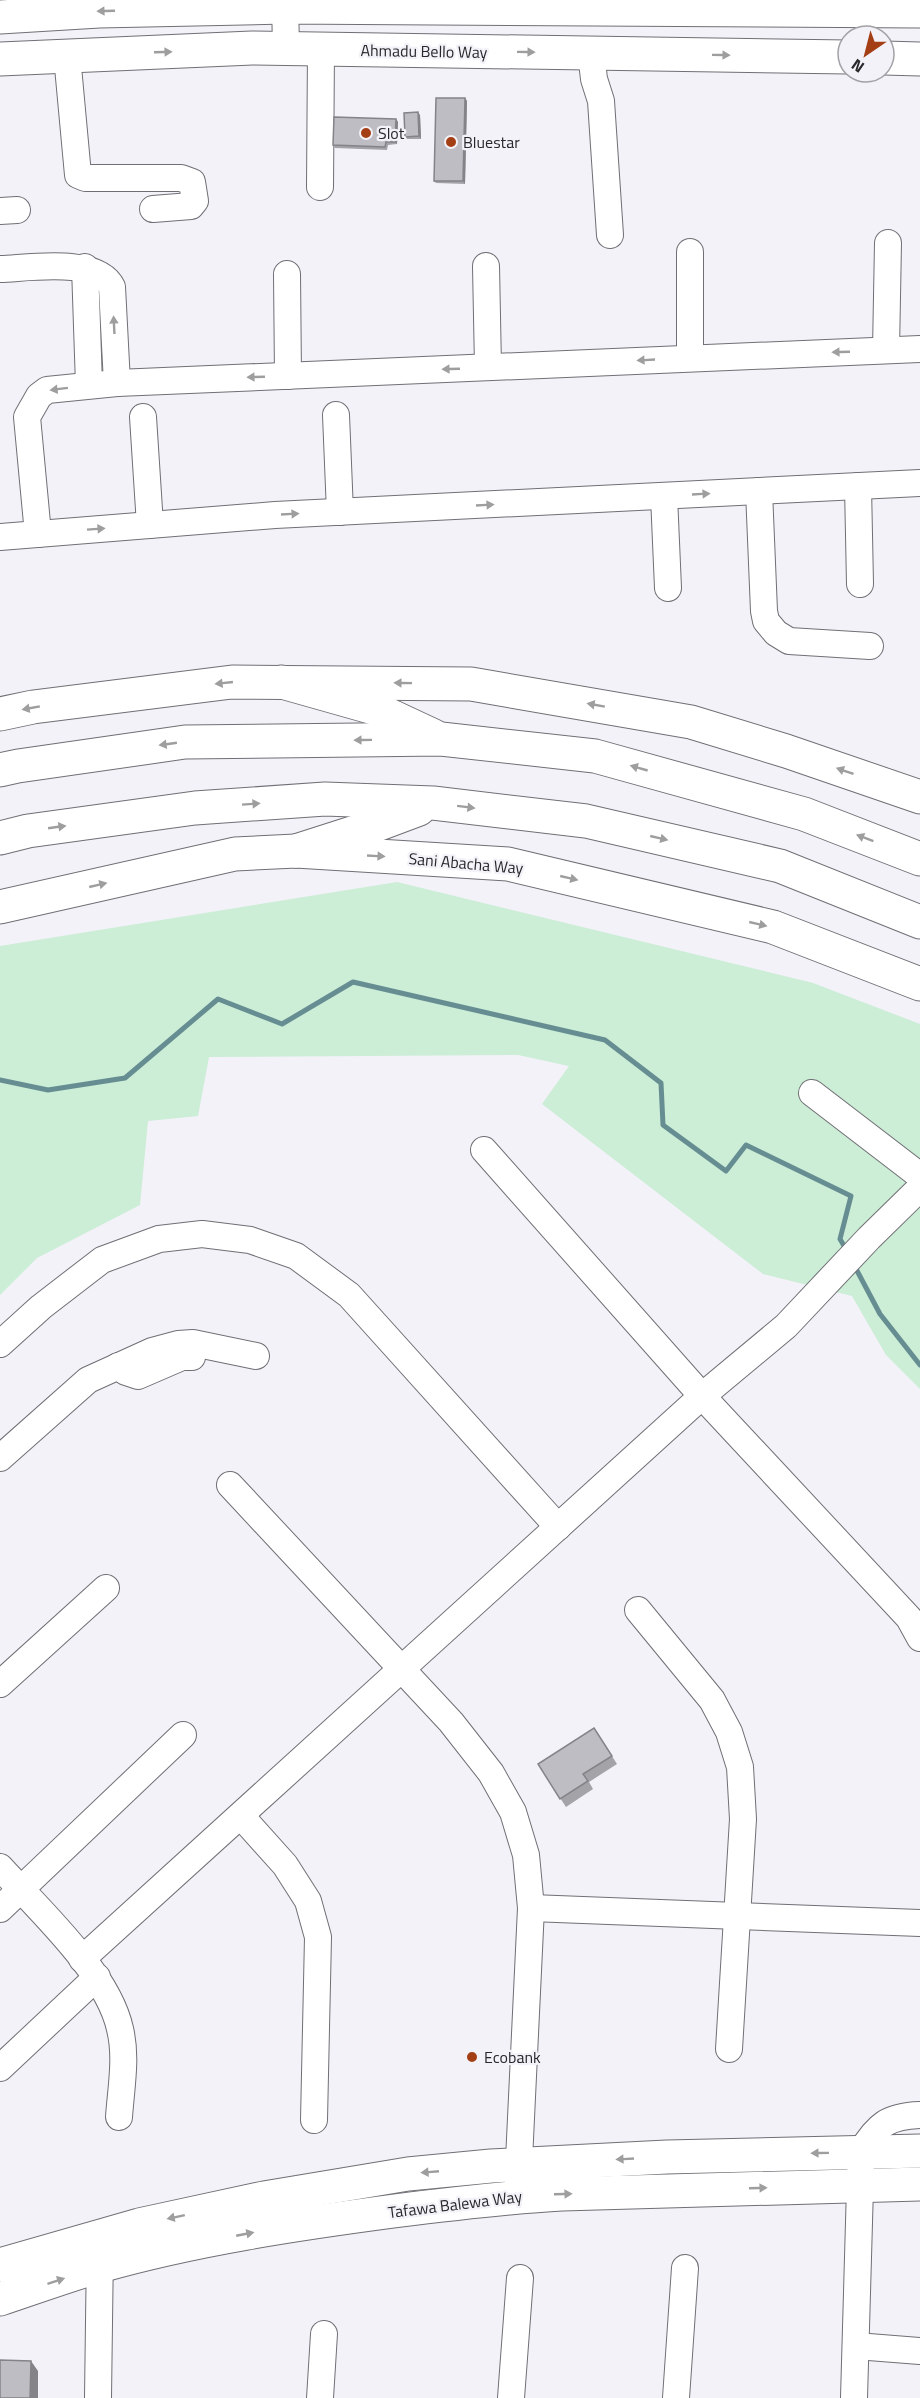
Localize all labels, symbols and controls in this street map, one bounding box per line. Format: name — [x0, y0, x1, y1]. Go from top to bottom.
one-way arrow — [96, 6, 115, 16]
north arrow — [836, 24, 896, 84]
street label: Ahmadu Bello Way — [360, 38, 488, 64]
one-way arrow — [517, 47, 536, 57]
one-way arrow — [154, 48, 173, 57]
one-way arrow — [712, 50, 731, 60]
text: N — [846, 53, 869, 79]
place label: Slot — [378, 121, 405, 145]
marker: Slot — [359, 126, 373, 140]
place label: Bluestar — [463, 130, 520, 154]
marker: Bluestar — [444, 135, 458, 149]
one-way arrow — [110, 315, 119, 334]
one-way arrow — [831, 347, 850, 356]
one-way arrow — [636, 356, 655, 365]
one-way arrow — [441, 364, 460, 373]
one-way arrow — [247, 372, 266, 382]
one-way arrow — [49, 384, 68, 393]
one-way arrow — [691, 490, 710, 499]
one-way arrow — [476, 500, 495, 509]
one-way arrow — [281, 510, 300, 519]
one-way arrow — [86, 524, 105, 534]
one-way arrow — [214, 678, 233, 688]
one-way arrow — [394, 678, 413, 688]
one-way arrow — [587, 700, 606, 709]
one-way arrow — [21, 704, 40, 713]
one-way arrow — [353, 735, 372, 745]
one-way arrow — [158, 740, 177, 749]
one-way arrow — [630, 763, 648, 773]
one-way arrow — [836, 766, 854, 776]
one-way arrow — [241, 800, 260, 809]
one-way arrow — [457, 802, 476, 812]
one-way arrow — [48, 822, 67, 831]
one-way arrow — [856, 832, 874, 842]
one-way arrow — [649, 834, 668, 843]
street label: Sani Abacha Way — [408, 846, 525, 880]
one-way arrow — [366, 851, 385, 861]
one-way arrow — [559, 874, 578, 884]
one-way arrow — [89, 880, 108, 889]
one-way arrow — [749, 919, 768, 929]
place label: Ecobank — [484, 2045, 541, 2069]
marker: Ecobank — [465, 2050, 479, 2064]
one-way arrow — [810, 2149, 829, 2158]
one-way arrow — [615, 2155, 634, 2164]
one-way arrow — [421, 2167, 440, 2177]
one-way arrow — [748, 2183, 767, 2193]
street label: Tafawa Balewa Way — [387, 2184, 524, 2224]
one-way arrow — [554, 2189, 573, 2198]
one-way arrow — [167, 2213, 186, 2222]
one-way arrow — [236, 2229, 255, 2238]
one-way arrow — [47, 2275, 65, 2285]

